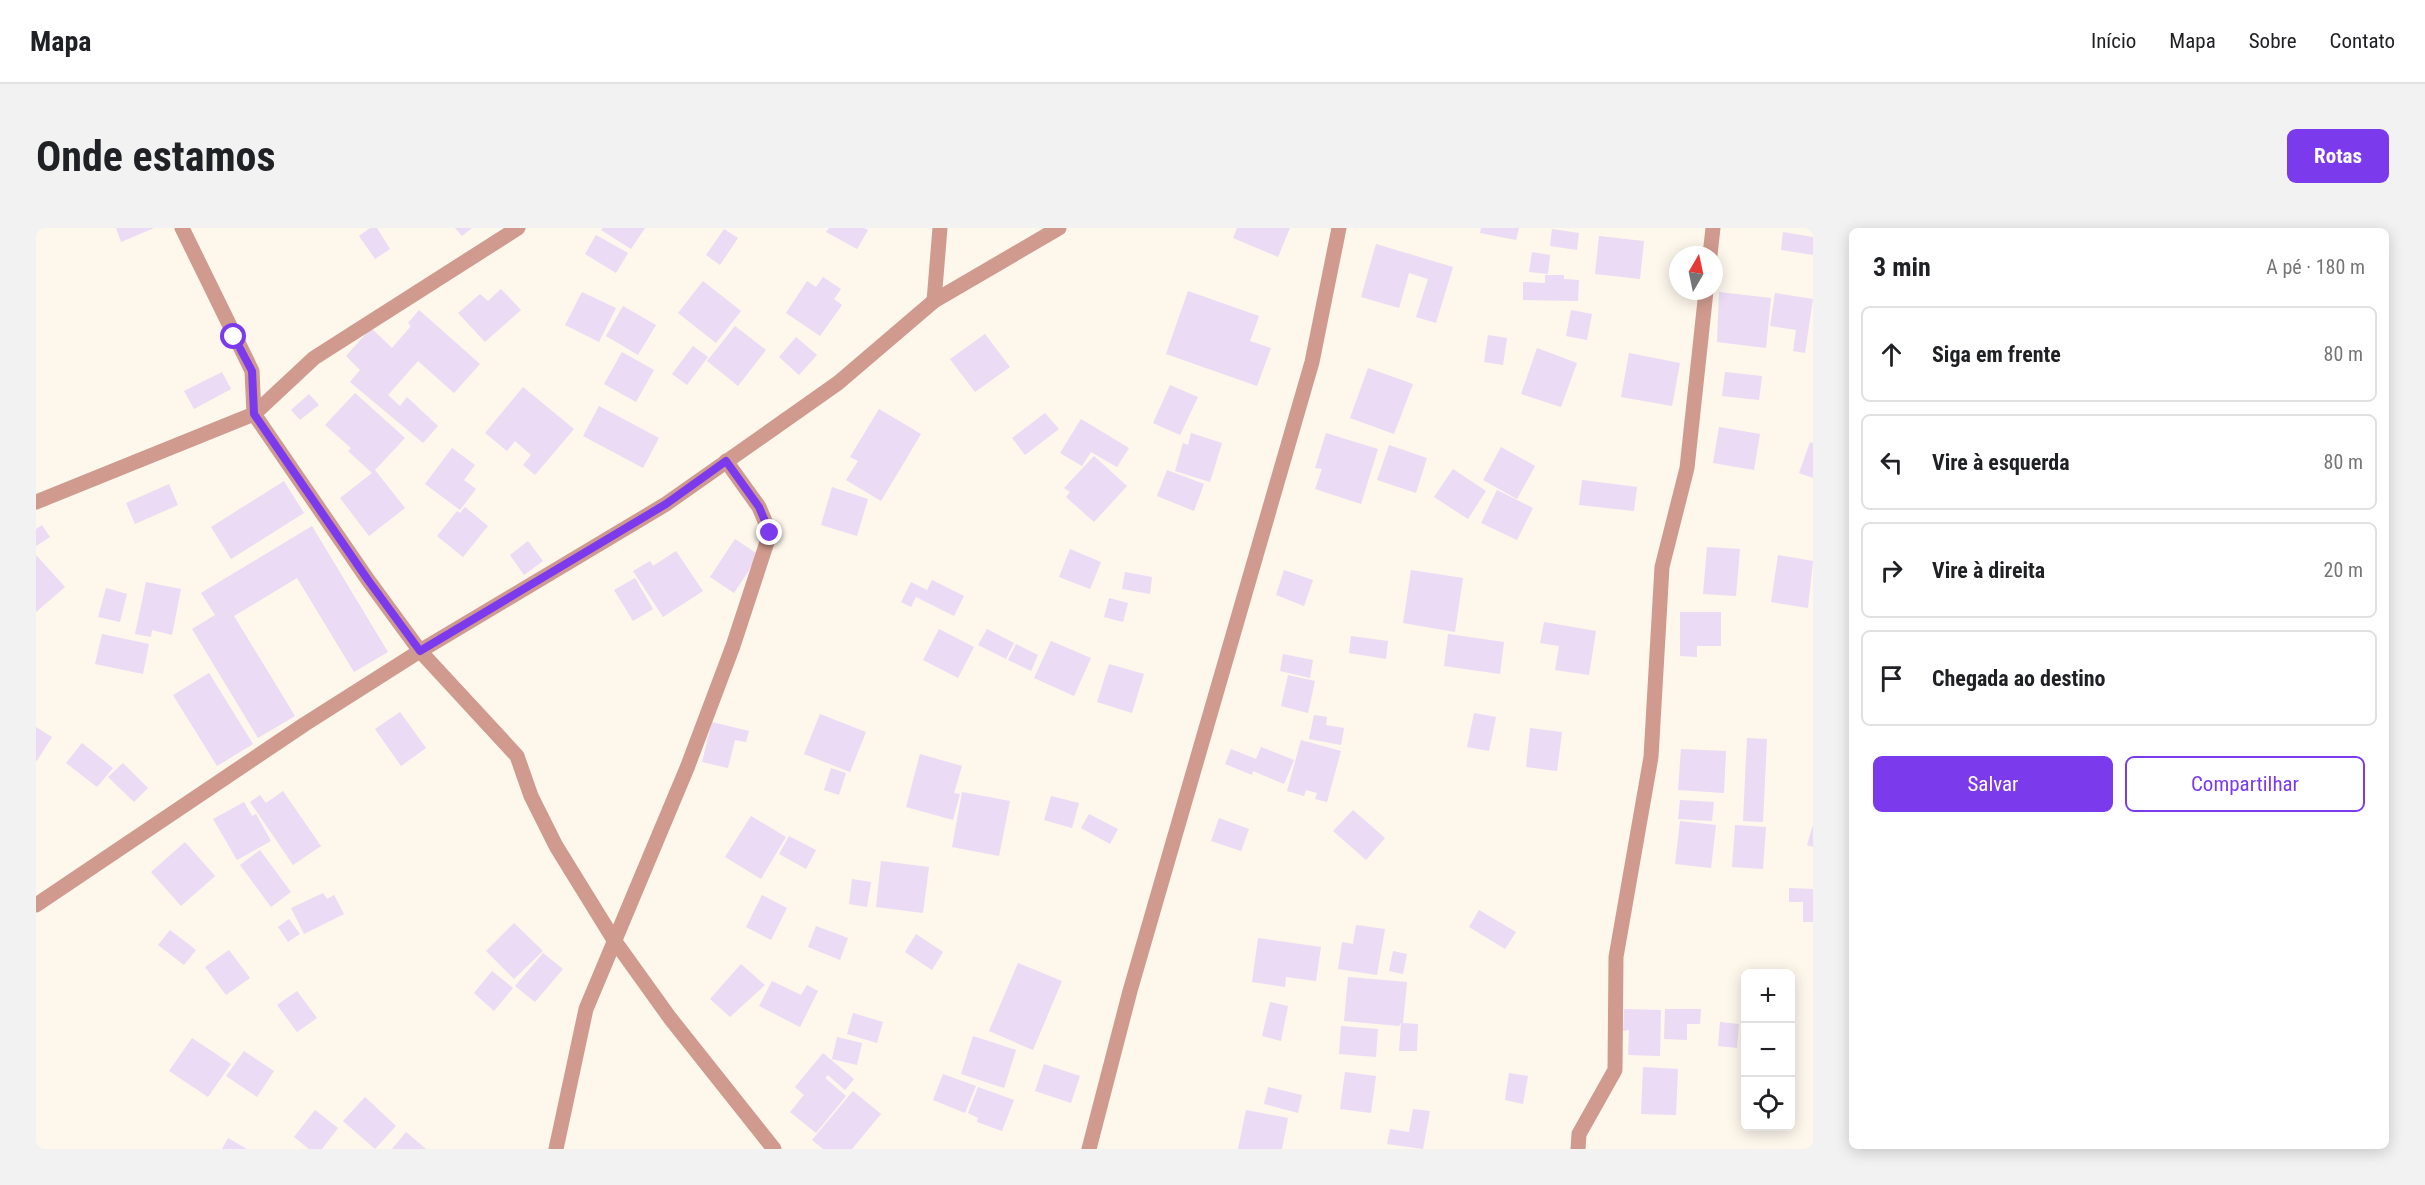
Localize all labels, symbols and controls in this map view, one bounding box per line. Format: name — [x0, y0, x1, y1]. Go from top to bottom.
text: Mapa — [30, 25, 91, 58]
text: Início — [2091, 29, 2136, 53]
text: Mapa — [2169, 29, 2216, 53]
text: Sobre — [2249, 29, 2297, 53]
text: Contato — [2330, 29, 2395, 53]
button: Rotas — [2287, 129, 2389, 183]
text: Onde estamos — [36, 132, 276, 181]
north arrow — [1669, 246, 1723, 300]
text: 3 min — [1873, 252, 1931, 282]
text: A pé · 180 m — [2266, 255, 2365, 279]
route start — [220, 323, 246, 349]
icon: ahead — [1875, 338, 1908, 371]
text: Siga em frente — [1932, 342, 2061, 367]
text: 80 m — [2324, 342, 2363, 366]
icon: left — [1875, 446, 1908, 479]
text: Vire à esquerda — [1932, 450, 2070, 475]
text: 80 m — [2324, 450, 2363, 474]
route end — [756, 519, 782, 545]
icon: right — [1875, 554, 1908, 587]
text: Vire à direita — [1932, 558, 2045, 583]
text: 20 m — [2324, 558, 2363, 582]
icon: arrive — [1875, 662, 1908, 695]
text: Chegada ao destino — [1932, 666, 2106, 691]
button: Salvar — [1873, 756, 2113, 812]
button: Compartilhar — [2125, 756, 2365, 812]
map controls — [1741, 969, 1795, 1131]
button: + — [1741, 969, 1795, 1023]
button: − — [1741, 1023, 1795, 1077]
button: locate — [1741, 1077, 1795, 1131]

